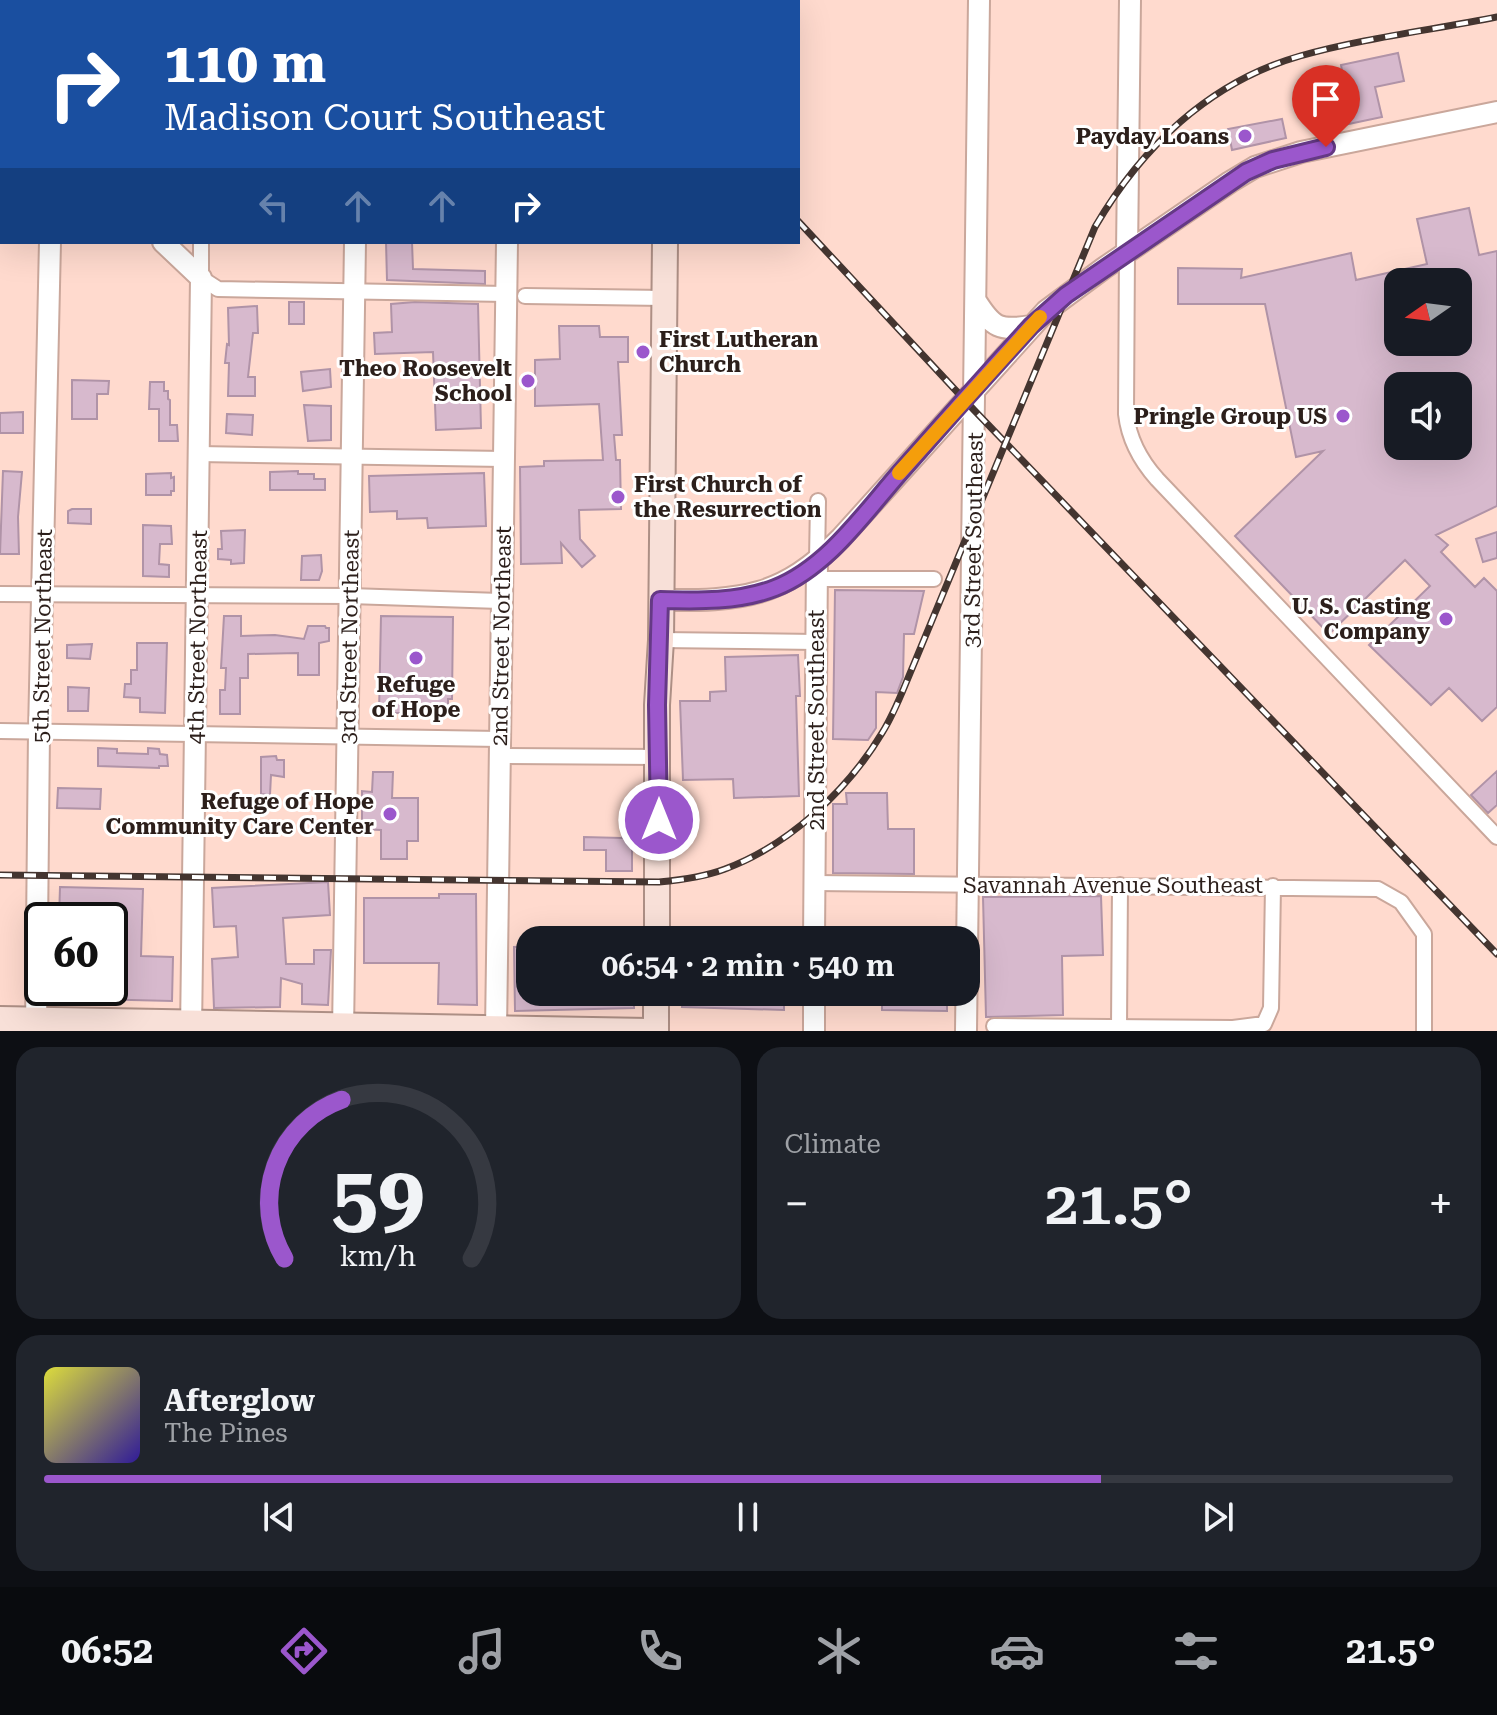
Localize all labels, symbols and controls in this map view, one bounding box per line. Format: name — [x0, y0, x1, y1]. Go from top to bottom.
text: 110 m — [164, 30, 326, 96]
icon: right — [32, 32, 136, 136]
pin — [1292, 65, 1360, 147]
icon: arrive — [1304, 77, 1348, 121]
text: Madison Court Southeast — [164, 97, 605, 139]
place label: Payday Loans — [1076, 124, 1229, 149]
marker: Payday Loans — [1236, 127, 1254, 145]
icon: left — [252, 184, 296, 228]
icon: ahead — [336, 184, 380, 228]
icon: ahead — [420, 184, 464, 228]
icon: right — [504, 184, 548, 228]
north arrow — [1384, 268, 1472, 356]
map controls — [1384, 268, 1472, 460]
place label: First Lutheran Church — [659, 327, 818, 377]
marker: First Lutheran Church — [634, 343, 652, 361]
place label: Theo Roosevelt School — [339, 356, 512, 406]
marker: Theo Roosevelt School — [519, 372, 537, 390]
button: sound — [1384, 372, 1472, 460]
place label: Pringle Group US — [1133, 404, 1327, 429]
marker: Pringle Group US — [1334, 407, 1352, 425]
street label: 3rd Street Southeast — [959, 432, 988, 648]
place label: First Church of the Resurrection — [634, 472, 822, 522]
marker: First Church of the Resurrection — [609, 488, 627, 506]
street label: 2nd Street Northeast — [487, 526, 516, 746]
street label: 5th Street Northeast — [28, 529, 57, 743]
street label: 3rd Street Northeast — [335, 529, 364, 745]
street label: 4th Street Northeast — [183, 530, 212, 744]
place label: U. S. Casting Company — [1292, 594, 1431, 644]
street label: 2nd Street Southeast — [804, 609, 829, 831]
marker: U. S. Casting Company — [1437, 610, 1455, 628]
marker: Refuge of Hope — [407, 649, 425, 667]
place label: Refuge of Hope — [372, 672, 461, 722]
position arrow — [617, 778, 701, 862]
place label: Refuge of Hope Community Care Center — [106, 789, 374, 839]
marker: Refuge of Hope Community Care Center — [381, 805, 399, 823]
street label: Savannah Avenue Southeast — [963, 873, 1263, 898]
speed limit sign: 60 — [24, 902, 128, 1006]
text: 06:54 · 2 min · 540 m — [602, 948, 894, 983]
text: Climate — [785, 1129, 881, 1159]
text: 59 — [332, 1148, 425, 1245]
text: 21.5° — [1045, 1168, 1193, 1239]
text: − — [785, 1178, 809, 1230]
text: + — [1428, 1178, 1453, 1230]
text: km/h — [340, 1239, 417, 1273]
text: Afterglow — [164, 1383, 315, 1418]
text: The Pines — [164, 1418, 288, 1448]
icon: previous — [257, 1495, 301, 1539]
icon: pause — [726, 1495, 770, 1539]
icon: next — [1196, 1495, 1240, 1539]
icon: directions — [276, 1623, 332, 1679]
icon: music — [454, 1623, 510, 1679]
icon: phone — [632, 1623, 688, 1679]
icon: climate — [811, 1623, 867, 1679]
icon: car — [989, 1623, 1045, 1679]
icon: filters — [1168, 1623, 1224, 1679]
text: 06:52 — [61, 1630, 153, 1672]
text: 21.5° — [1346, 1630, 1436, 1672]

